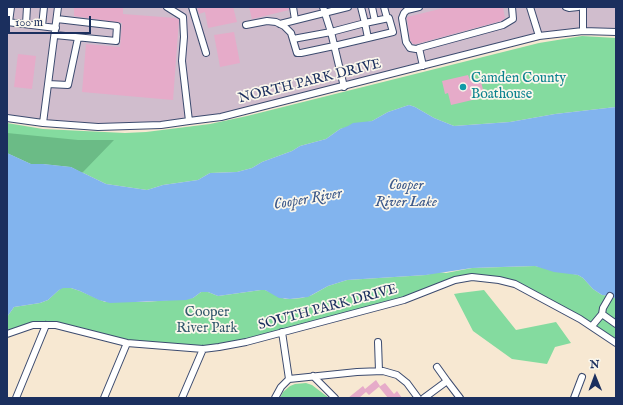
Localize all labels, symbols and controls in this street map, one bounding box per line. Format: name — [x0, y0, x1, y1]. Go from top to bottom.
scale bar — [10, 8, 93, 34]
text: 100 m — [15, 15, 43, 30]
street label: NORTH PARK DRIVE — [237, 56, 383, 108]
place label: Camden County Boathouse — [471, 71, 566, 104]
marker: Camden County Boathouse — [458, 82, 468, 92]
water label: Cooper River Lake — [375, 177, 437, 212]
water label: Cooper River — [273, 185, 343, 215]
street label: SOUTH PARK DRIVE — [257, 281, 399, 335]
park label: Cooper River Park — [176, 305, 238, 338]
north arrow — [575, 357, 615, 397]
text: N — [590, 358, 600, 372]

